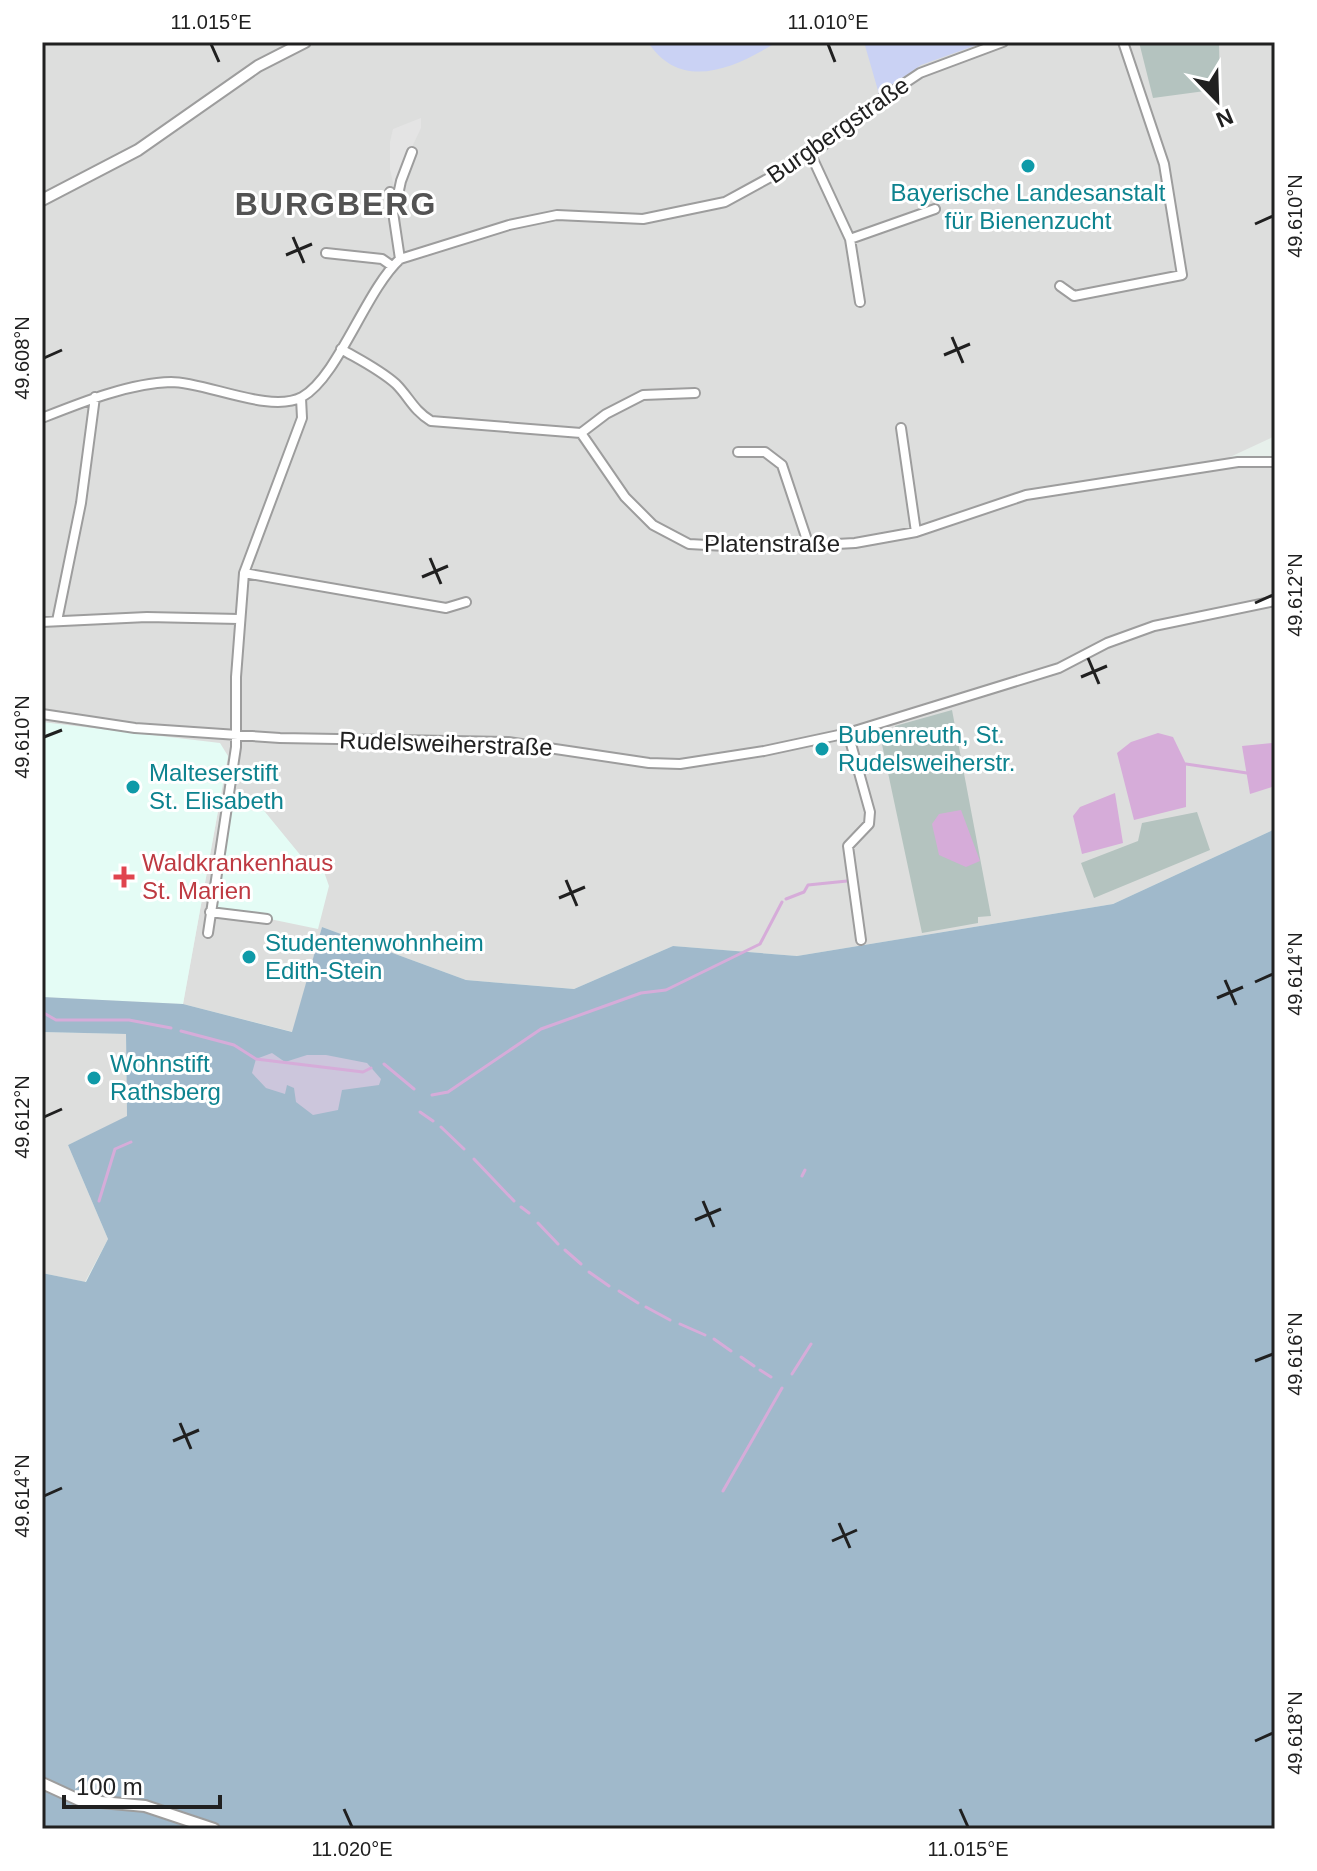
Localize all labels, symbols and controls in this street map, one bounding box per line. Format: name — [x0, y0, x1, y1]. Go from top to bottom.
text: 11.015°E — [170, 11, 252, 33]
text: 11.010°E — [787, 11, 869, 33]
north arrow — [1177, 60, 1257, 140]
street label: Burgbergstraße — [762, 71, 914, 188]
text: N — [1212, 103, 1237, 133]
marker: Bayerische Landesanstalt für Bienenzucht — [1019, 157, 1037, 175]
text: 49.610°N — [1284, 174, 1306, 258]
place label: Bayerische Landesanstalt für Bienenzucht — [891, 179, 1166, 234]
district label: BURGBERG — [235, 186, 437, 222]
text: 49.608°N — [11, 316, 33, 400]
street label: Platenstraße — [704, 530, 840, 557]
text: 49.612°N — [1284, 553, 1306, 637]
text: 49.610°N — [11, 695, 33, 779]
place label: Bubenreuth, St. Rudelsweiherstr. — [838, 721, 1015, 776]
street label: Rudelsweiherstraße — [339, 726, 553, 761]
marker: Bubenreuth, St. Rudelsweiherstr. — [813, 740, 831, 758]
place label: Malteserstift St. Elisabeth — [149, 759, 284, 814]
marker: Malteserstift St. Elisabeth — [124, 778, 142, 796]
place label: Waldkrankenhaus St. Marien — [142, 849, 333, 904]
marker: Waldkrankenhaus St. Marien — [113, 866, 135, 888]
place label: Studentenwohnheim Edith-Stein — [265, 929, 484, 984]
text: 49.614°N — [1284, 932, 1306, 1016]
marker: Studentenwohnheim Edith-Stein — [240, 948, 258, 966]
place label: Wohnstift Rathsberg — [110, 1050, 221, 1105]
marker: Wohnstift Rathsberg — [85, 1069, 103, 1087]
text: 49.612°N — [11, 1075, 33, 1159]
text: 49.616°N — [1284, 1312, 1306, 1396]
text: 49.614°N — [11, 1454, 33, 1538]
text: 49.618°N — [1284, 1691, 1306, 1775]
scale bar — [64, 1759, 220, 1809]
text: 100 m — [76, 1773, 143, 1800]
text: 11.020°E — [311, 1838, 393, 1860]
text: 11.015°E — [927, 1838, 1009, 1860]

